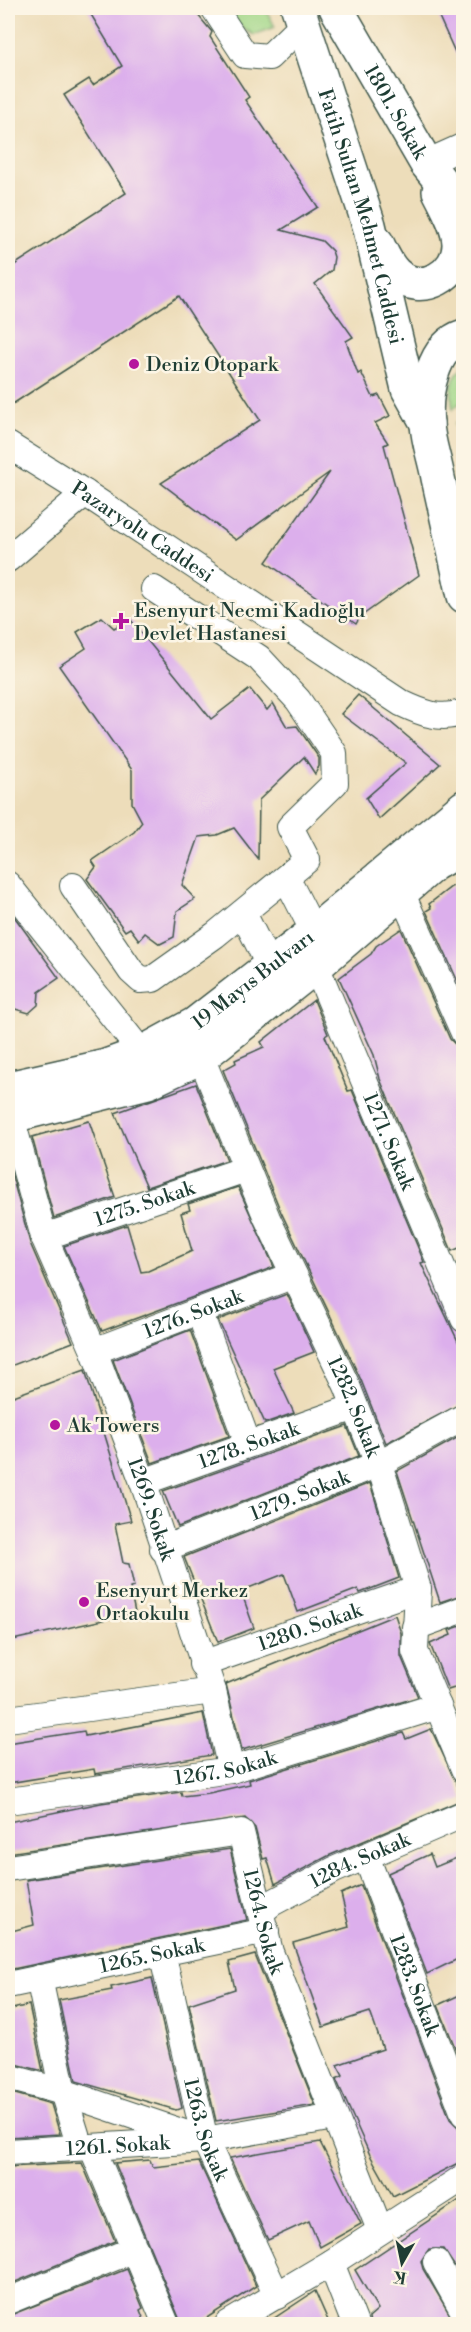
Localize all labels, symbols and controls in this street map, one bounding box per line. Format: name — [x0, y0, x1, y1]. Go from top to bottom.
street label: 1801. Sokak — [358, 61, 433, 166]
street label: Fatih Sultan Mehmet Caddesi — [311, 86, 408, 347]
place label: Deniz Otopark — [146, 353, 280, 378]
marker: Deniz Otopark — [127, 357, 141, 371]
street label: Pazaryolu Caddesi — [66, 476, 218, 589]
place label: Esenyurt Necmi Kadıoğlu Devlet Hastanesi — [134, 599, 366, 647]
marker: Esenyurt Necmi Kadıoğlu Devlet Hastanesi — [112, 612, 130, 630]
street label: 19 Mayıs Bulvarı — [187, 925, 320, 1036]
street label: 1271. Sokak — [357, 1089, 420, 1196]
street label: 1275. Sokak — [92, 1176, 200, 1233]
street label: 1276. Sokak — [140, 1284, 249, 1345]
street label: 1282. Sokak — [321, 1353, 386, 1463]
place label: Ak Towers — [66, 1414, 160, 1439]
street label: 1278. Sokak — [195, 1416, 304, 1475]
marker: Ak Towers — [48, 1418, 62, 1432]
street label: 1269. Sokak — [121, 1454, 180, 1566]
street label: 1279. Sokak — [247, 1465, 355, 1527]
place label: Esenyurt Merkez Ortaokulu — [96, 1579, 248, 1627]
marker: Esenyurt Merkez Ortaokulu — [77, 1595, 91, 1609]
street label: 1280. Sokak — [255, 1598, 367, 1658]
street label: 1267. Sokak — [173, 1745, 281, 1792]
street label: 1284. Sokak — [305, 1827, 416, 1895]
street label: 1264. Sokak — [236, 1867, 289, 1980]
street label: 1283. Sokak — [383, 1931, 445, 2041]
street label: 1265. Sokak — [97, 1933, 208, 1980]
street label: 1263. Sokak — [177, 2076, 234, 2187]
street label: 1261. Sokak — [65, 2131, 172, 2162]
north arrow — [372, 2233, 432, 2293]
text: K — [391, 2266, 408, 2288]

